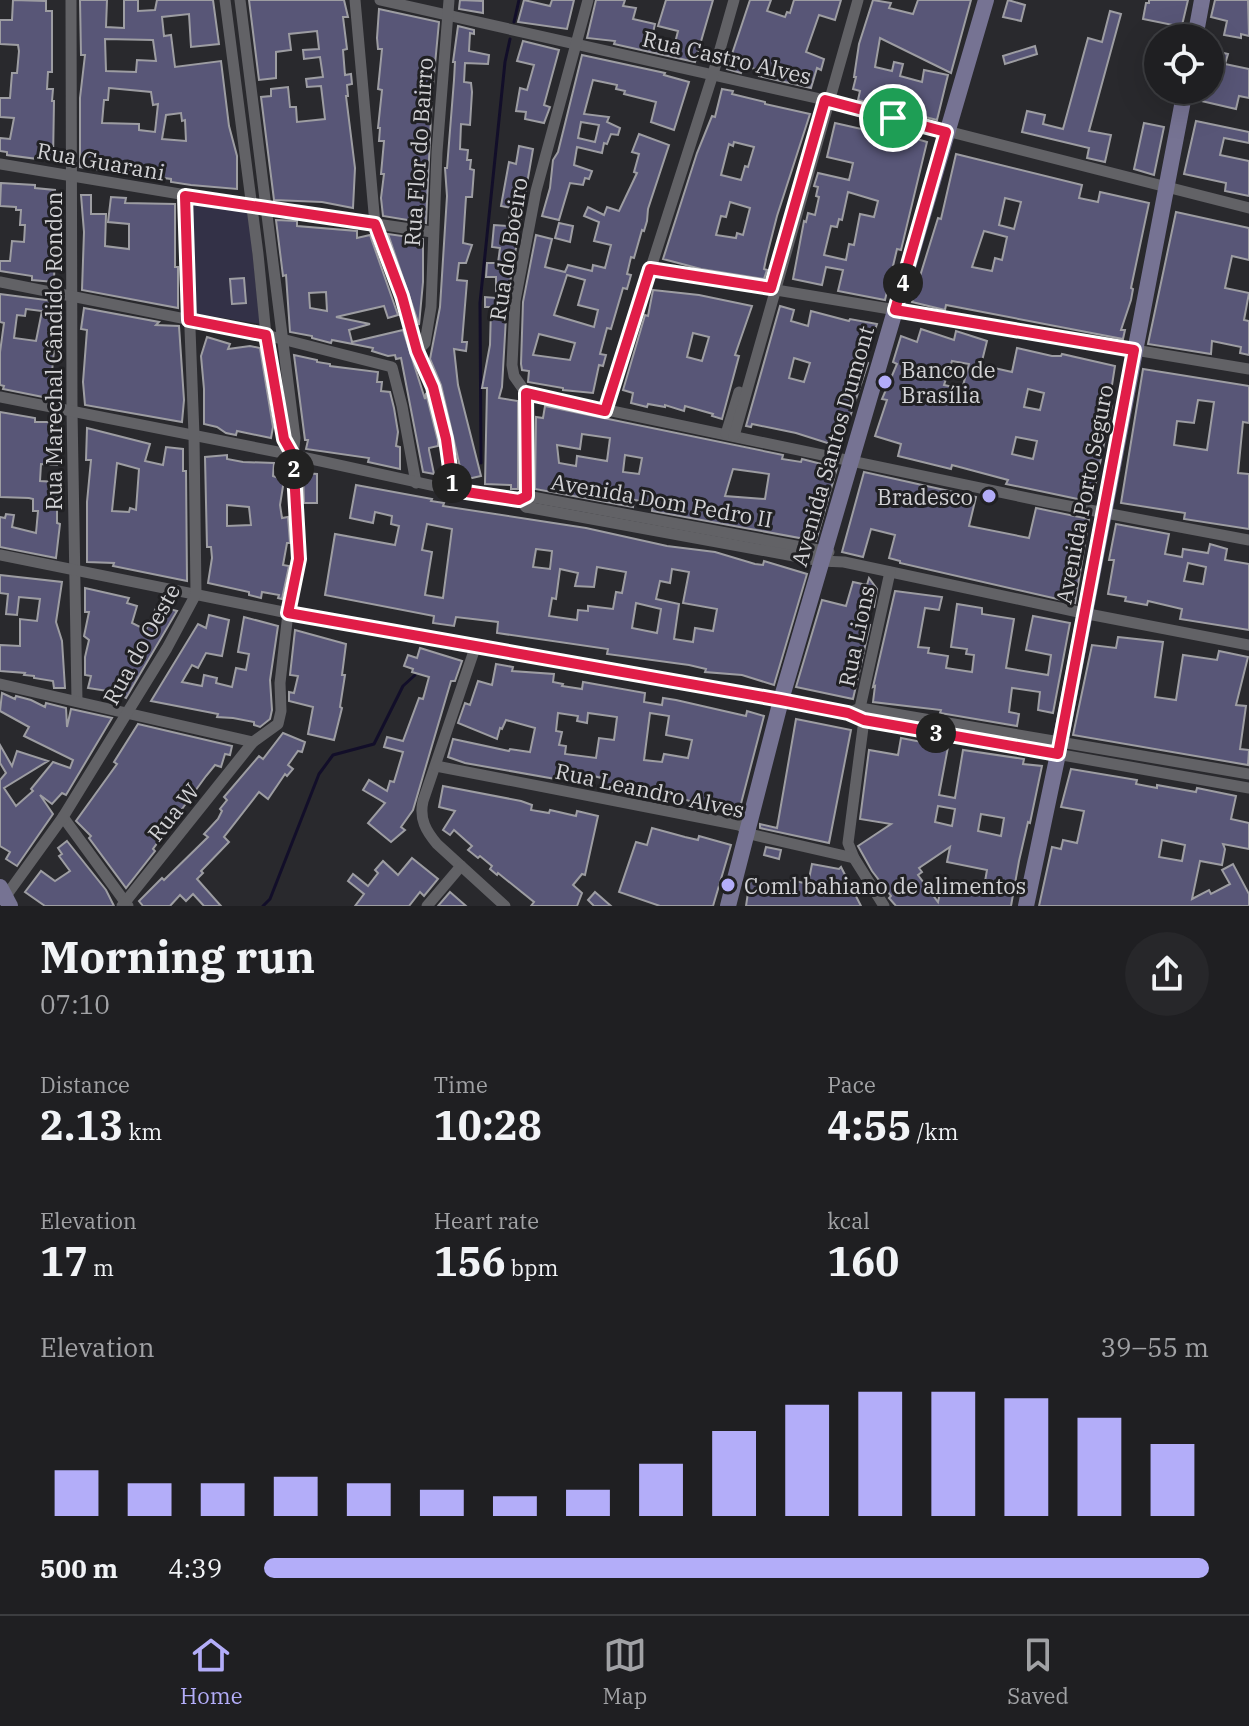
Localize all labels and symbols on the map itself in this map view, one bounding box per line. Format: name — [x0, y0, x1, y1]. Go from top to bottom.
street label: Rua Castro Alves — [640, 23, 814, 91]
street label: Rua Flor do Bairro — [397, 56, 439, 248]
pin — [859, 84, 927, 152]
street label: Rua Guarani — [35, 135, 167, 187]
street label: Rua do Boeiro — [482, 175, 534, 323]
street label: Rua Marechal Cândido Rondon — [39, 191, 68, 511]
pin: 4 — [883, 263, 923, 303]
street label: Avenida Santos Dumont — [784, 322, 880, 570]
place label: Banco de Brasília — [901, 355, 996, 409]
marker: Banco de Brasília — [876, 373, 894, 391]
street label: Avenida Porto Seguro — [1049, 382, 1119, 606]
pin: 2 — [274, 449, 314, 489]
pin: 1 — [432, 463, 472, 503]
street label: Avenida Dom Pedro II — [549, 466, 775, 534]
place label: Bradesco — [877, 482, 973, 511]
marker: Bradesco — [980, 487, 998, 505]
street label: Rua do Oeste — [96, 578, 186, 710]
street label: Rua Lions — [831, 583, 881, 689]
pin: 3 — [916, 713, 956, 753]
street label: Rua Leandro Alves — [553, 756, 747, 824]
street label: Rua W — [141, 777, 205, 847]
place label: Coml bahiano de alimentos — [744, 871, 1026, 900]
marker: Coml bahiano de alimentos — [719, 876, 737, 894]

